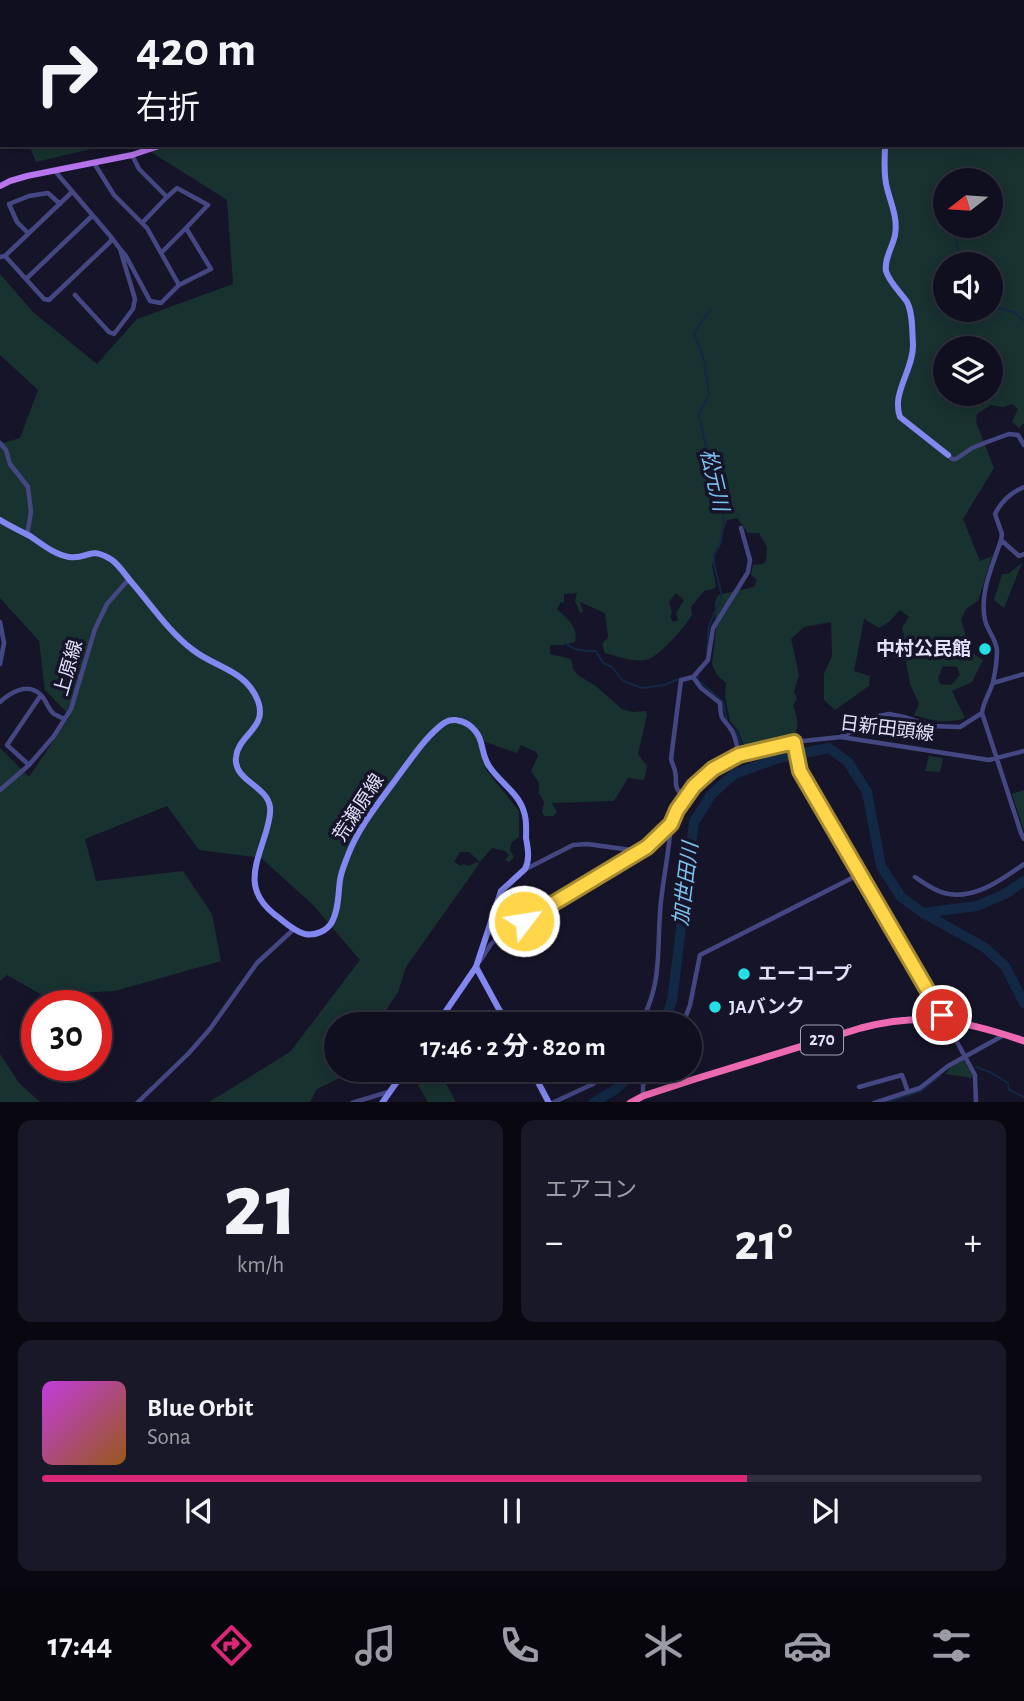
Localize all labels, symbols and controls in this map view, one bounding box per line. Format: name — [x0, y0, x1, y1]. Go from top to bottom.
text: 420 m — [136, 26, 256, 75]
icon: right — [21, 28, 112, 119]
text: 右折 — [136, 92, 200, 124]
north arrow — [933, 168, 1003, 238]
map controls — [933, 168, 1003, 406]
button: sound — [933, 252, 1003, 322]
button: layers — [933, 336, 1003, 406]
water label: 松元川 — [697, 447, 733, 515]
street label: 上原線 — [51, 638, 86, 698]
place label: 中村公民館 — [876, 638, 971, 659]
marker: 中村公民館 — [977, 641, 993, 657]
street label: 日新田頭線 — [839, 713, 935, 744]
street label: 荒瀬原線 — [329, 770, 388, 845]
water label: 加世田川 — [669, 839, 702, 927]
position arrow — [487, 884, 561, 958]
place label: エーコープ — [758, 964, 852, 984]
marker: エーコープ — [736, 966, 752, 982]
pin — [912, 985, 972, 1045]
speed limit sign: 30 — [21, 990, 112, 1081]
place label: JAバンク — [729, 996, 805, 1017]
icon: arrive — [923, 996, 961, 1034]
marker: JAバンク — [707, 999, 723, 1015]
road number: 270 — [801, 1026, 843, 1055]
text: 17:46 · 2 分 · 820 m — [420, 1034, 606, 1060]
text: 21 — [223, 1161, 298, 1252]
text: エアコン — [545, 1179, 637, 1202]
text: 21° — [734, 1217, 793, 1269]
text: − — [545, 1224, 563, 1262]
text: + — [964, 1224, 982, 1262]
text: km/h — [237, 1254, 284, 1277]
text: Blue Orbit — [147, 1395, 253, 1421]
text: Sona — [147, 1426, 191, 1449]
icon: previous — [180, 1492, 218, 1530]
icon: pause — [493, 1492, 531, 1530]
icon: next — [806, 1492, 844, 1530]
icon: directions — [207, 1621, 256, 1670]
icon: music — [351, 1621, 400, 1670]
icon: phone — [495, 1621, 544, 1670]
icon: climate — [639, 1621, 688, 1670]
icon: car — [783, 1621, 832, 1670]
icon: filters — [927, 1621, 976, 1670]
text: 17:44 — [48, 1629, 112, 1661]

